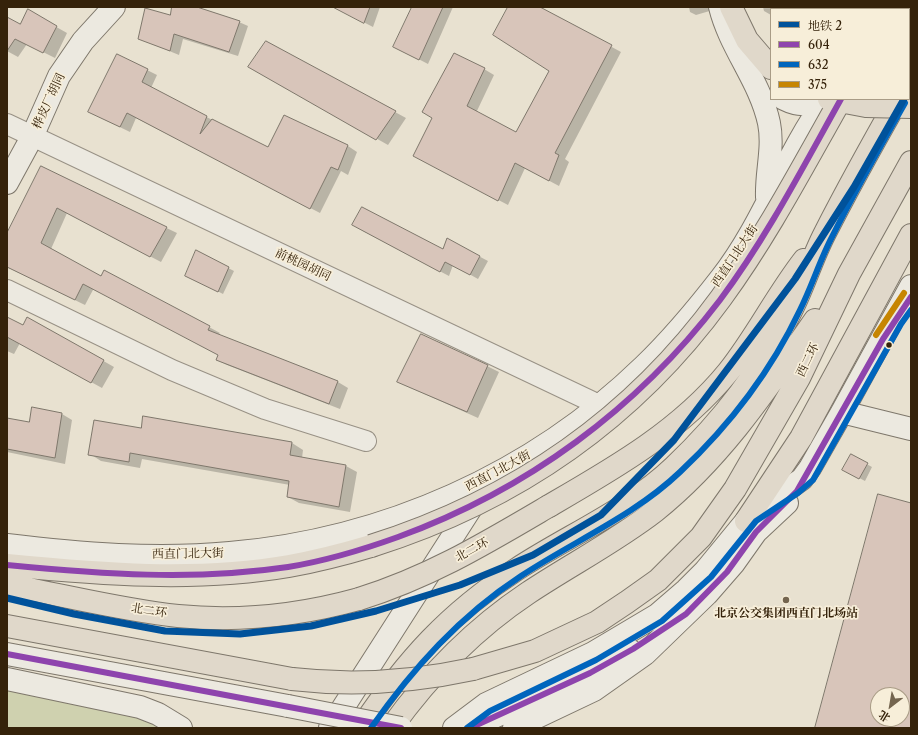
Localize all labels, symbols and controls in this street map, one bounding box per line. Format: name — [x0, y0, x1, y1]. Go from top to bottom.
legend — [770, 8, 910, 100]
text: 地铁 2 — [808, 18, 842, 33]
text: 604 — [808, 37, 830, 52]
text: 632 — [808, 57, 829, 72]
street label: 桦皮厂胡同 — [30, 71, 68, 131]
text: 375 — [808, 77, 827, 92]
street label: 西直门北大街 — [709, 222, 761, 290]
street label: 前桃园胡同 — [273, 246, 333, 284]
unlabelled marker — [884, 340, 894, 350]
street label: 西二环 — [794, 341, 822, 379]
street label: 西直门北大街 — [463, 448, 533, 494]
street label: 北二环 — [453, 535, 491, 565]
street label: 西直门北大街 — [152, 546, 224, 562]
marker: 北京公交集团西直门北场站 — [781, 595, 791, 605]
street label: 北二环 — [130, 601, 168, 621]
place label: 北京公交集团西直门北场站 — [714, 607, 858, 621]
north arrow — [870, 687, 910, 727]
text: 北 — [876, 708, 893, 725]

